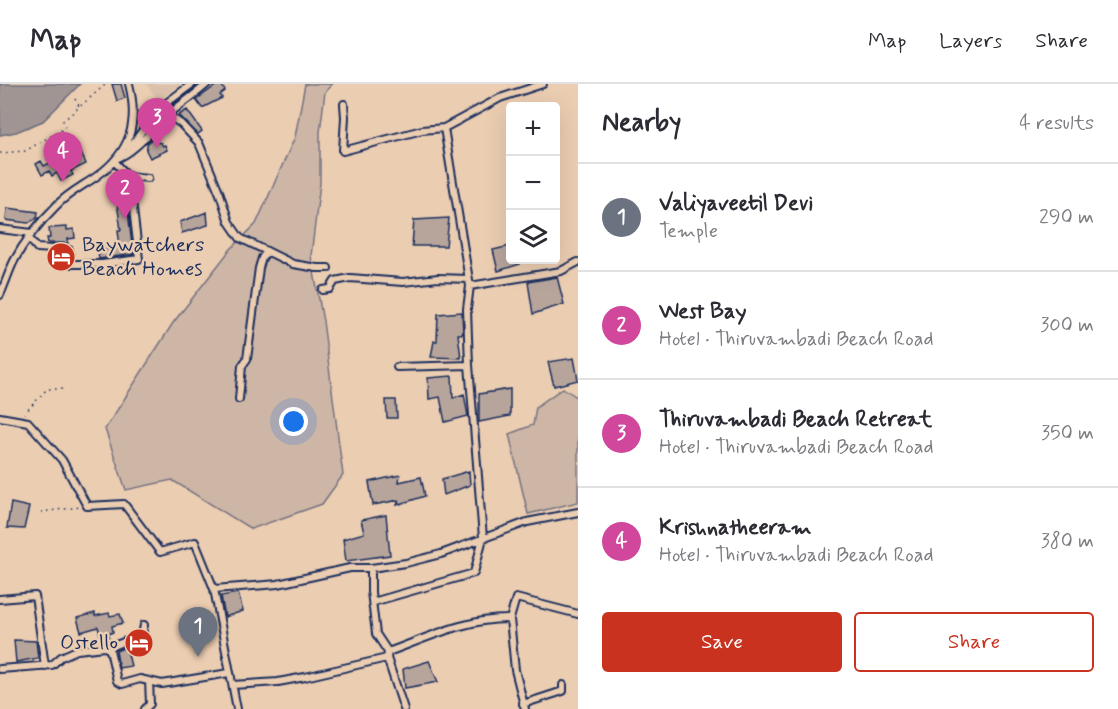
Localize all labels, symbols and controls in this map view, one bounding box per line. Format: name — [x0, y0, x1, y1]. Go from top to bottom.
text: Map — [30, 23, 81, 60]
text: Map — [868, 27, 906, 55]
text: Layers — [939, 27, 1002, 55]
text: Share — [1035, 27, 1088, 55]
pin: 3 — [138, 98, 176, 148]
map controls — [506, 102, 560, 264]
button: + — [506, 102, 560, 156]
text: Nearby — [602, 106, 681, 140]
text: 4 results — [1019, 110, 1094, 137]
pin: 4 — [44, 132, 82, 182]
button: − — [506, 156, 560, 210]
pin: 2 — [106, 170, 144, 219]
text: Valiyaveetil Devi — [659, 190, 813, 218]
text: 1 — [617, 204, 626, 231]
text: 290 m — [1039, 204, 1094, 231]
button: layers — [506, 210, 560, 264]
text: Temple — [659, 218, 718, 245]
place label: Baywatchers Beach Homes — [82, 231, 204, 283]
hotel icon: Baywatchers Beach Homes — [45, 241, 77, 273]
text: West Bay — [659, 298, 747, 326]
text: 2 — [617, 312, 626, 339]
text: 300 m — [1040, 312, 1094, 339]
text: Hotel · Thiruvambadi Beach Road — [659, 326, 934, 353]
text: Thiruvambadi Beach Retreat — [659, 406, 932, 434]
your location — [279, 407, 308, 436]
text: 3 — [617, 420, 626, 447]
text: 350 m — [1041, 420, 1094, 447]
text: Hotel · Thiruvambadi Beach Road — [659, 434, 934, 461]
text: Krishnatheeram — [659, 514, 811, 542]
text: 4 — [616, 528, 627, 555]
text: 380 m — [1041, 528, 1094, 555]
text: Hotel · Thiruvambadi Beach Road — [659, 542, 934, 569]
pin: 1 — [178, 608, 218, 657]
button: Save — [602, 612, 842, 672]
button: Share — [854, 612, 1094, 672]
hotel icon: Ostello — [123, 627, 155, 659]
place label: Ostello — [60, 629, 118, 657]

